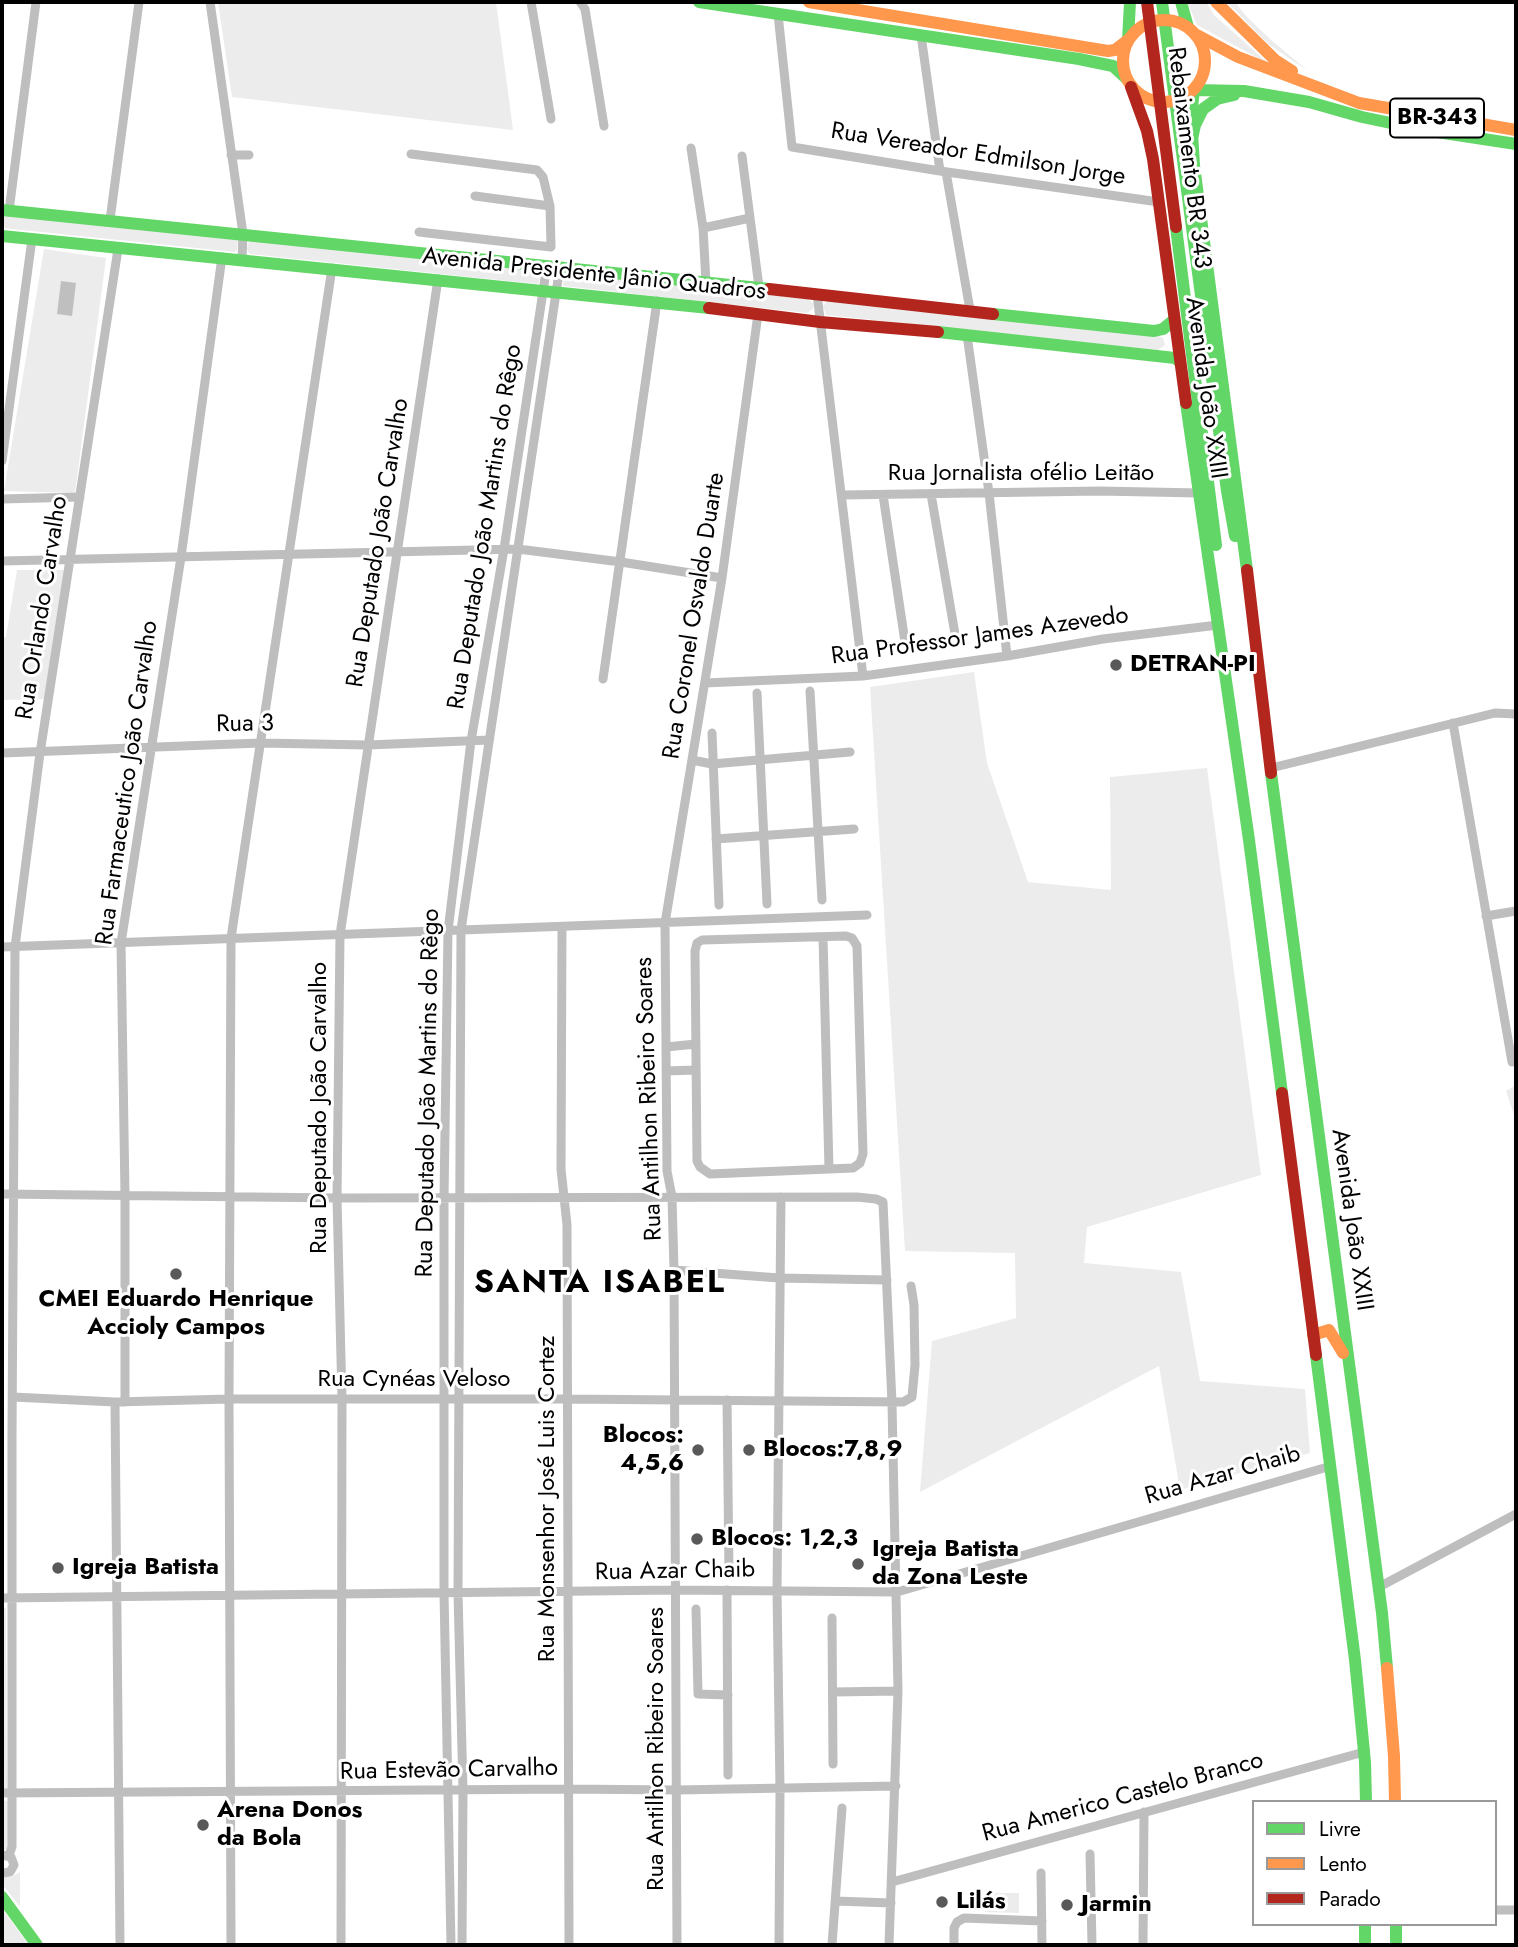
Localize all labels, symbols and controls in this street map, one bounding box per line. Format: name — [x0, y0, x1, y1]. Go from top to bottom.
street label: Rebaixamento BR 343 — [1160, 46, 1216, 270]
road number: BR-343 — [1390, 99, 1484, 138]
street label: Rua Vereador Edmilson Jorge — [829, 117, 1127, 193]
street label: Avenida Presidente Jânio Quadros — [421, 243, 767, 307]
street label: Avenida João XXIII — [1178, 295, 1232, 481]
street label: Rua Deputado João Martins do Rêgo — [443, 342, 529, 712]
street label: Rua Deputado João Carvalho — [342, 396, 416, 690]
street label: Rua Jornalista ofélio Leitão — [888, 460, 1154, 488]
street label: Rua Coronel Osvaldo Duarte — [658, 471, 732, 761]
street label: Rua Orlando Carvalho — [11, 494, 75, 722]
street label: Rua Professor James Azevedo — [830, 602, 1130, 672]
street label: Rua Farmaceutico João Carvalho — [91, 619, 165, 947]
place label: DETRAN-PI — [1130, 651, 1256, 679]
marker: DETRAN-PI — [1108, 657, 1124, 673]
street label: Rua 3 — [216, 710, 274, 740]
street label: Rua Deputado João Martins do Rêgo — [411, 908, 447, 1278]
street label: Rua Antilhon Ribeiro Soares — [631, 957, 669, 1241]
street label: Rua Deputado João Carvalho — [306, 962, 334, 1254]
street label: Avenida João XXIII — [1324, 1127, 1378, 1313]
district label: SANTA ISABEL — [476, 1265, 724, 1303]
marker: CMEI Eduardo Henrique Accioly Campos — [168, 1266, 184, 1282]
place label: CMEI Eduardo Henrique Accioly Campos — [39, 1286, 313, 1342]
street label: Rua Monsenhor José Luis Cortez — [534, 1336, 562, 1662]
street label: Rua Cynéas Veloso — [318, 1366, 510, 1394]
place label: Blocos: 4,5,6 — [603, 1422, 684, 1478]
place label: Blocos:7,8,9 — [763, 1436, 903, 1464]
street label: Rua Azar Chaib — [1142, 1440, 1304, 1512]
marker: Blocos: 4,5,6 — [690, 1442, 706, 1458]
marker: Blocos:7,8,9 — [741, 1442, 757, 1458]
place label: Blocos: 1,2,3 — [711, 1525, 858, 1553]
marker: Blocos: 1,2,3 — [689, 1531, 705, 1547]
place label: Igreja Batista da Zona Leste — [872, 1536, 1028, 1592]
place label: Igreja Batista — [72, 1554, 219, 1582]
street label: Rua Azar Chaib — [595, 1556, 755, 1588]
marker: Igreja Batista da Zona Leste — [850, 1556, 866, 1572]
marker: Igreja Batista — [50, 1560, 66, 1576]
street label: Rua Antilhon Ribeiro Soares — [643, 1607, 671, 1891]
street label: Rua Americo Castelo Branco — [979, 1747, 1267, 1849]
street label: Rua Estevão Carvalho — [340, 1755, 558, 1787]
place label: Arena Donos da Bola — [217, 1797, 362, 1853]
legend — [1252, 1800, 1497, 1926]
text: Livre — [1319, 1814, 1361, 1844]
marker: Arena Donos da Bola — [195, 1817, 211, 1833]
text: Lento — [1319, 1849, 1367, 1879]
text: Parado — [1319, 1884, 1381, 1914]
place label: Lilás — [956, 1888, 1006, 1916]
place label: Jarmin — [1081, 1891, 1152, 1919]
marker: Lilás — [934, 1894, 950, 1910]
marker: Jarmin — [1059, 1897, 1075, 1913]

